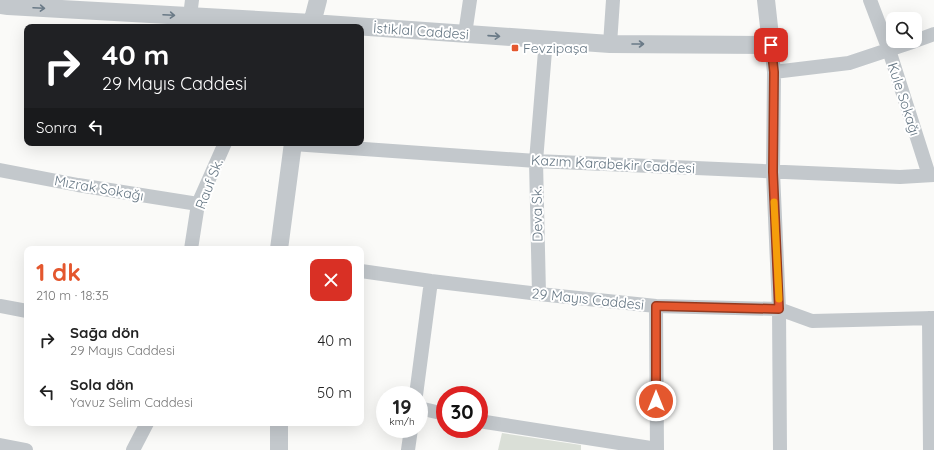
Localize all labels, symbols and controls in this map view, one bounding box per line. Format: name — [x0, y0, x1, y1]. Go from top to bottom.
one-way arrow — [32, 4, 45, 12]
one-way arrow — [162, 12, 175, 19]
map controls — [886, 12, 922, 48]
button: search — [886, 12, 922, 48]
street label: İstiklal Caddesi — [372, 19, 470, 43]
pin — [754, 28, 788, 62]
one-way arrow — [487, 32, 500, 39]
icon: arrive — [760, 34, 782, 56]
text: 40 m — [102, 37, 169, 72]
place label: Fevzipaşa — [523, 39, 588, 57]
icon: right — [36, 40, 88, 92]
one-way arrow — [631, 40, 644, 48]
marker: Fevzipaşa — [510, 43, 520, 53]
street label: Kule Sokağı — [884, 60, 924, 138]
text: 29 Mayıs Caddesi — [102, 72, 247, 95]
icon: left — [85, 116, 107, 138]
text: Sonra — [36, 118, 77, 137]
street label: Kazım Karabekir Caddesi — [531, 151, 695, 177]
street label: Rauf Sk. — [191, 156, 227, 212]
street label: Mızrak Sokağı — [53, 171, 145, 205]
street label: Deva Sk. — [528, 186, 546, 242]
text: 1 dk — [36, 257, 81, 287]
button: close — [310, 259, 352, 301]
street label: 29 Mayıs Caddesi — [531, 284, 645, 314]
text: 210 m · 18:35 — [36, 287, 109, 303]
text: Sağa dön — [70, 323, 139, 342]
icon: right — [36, 329, 58, 351]
text: 40 m — [317, 331, 352, 350]
text: 29 Mayıs Caddesi — [70, 342, 175, 358]
text: Sola dön — [70, 375, 134, 394]
position arrow — [635, 380, 677, 422]
icon: left — [36, 381, 58, 403]
text: 50 m — [317, 383, 352, 402]
speed limit sign: 30 — [436, 386, 488, 438]
text: Yavuz Selim Caddesi — [70, 394, 193, 410]
text: 19 — [392, 394, 412, 419]
text: km/h — [389, 415, 415, 428]

